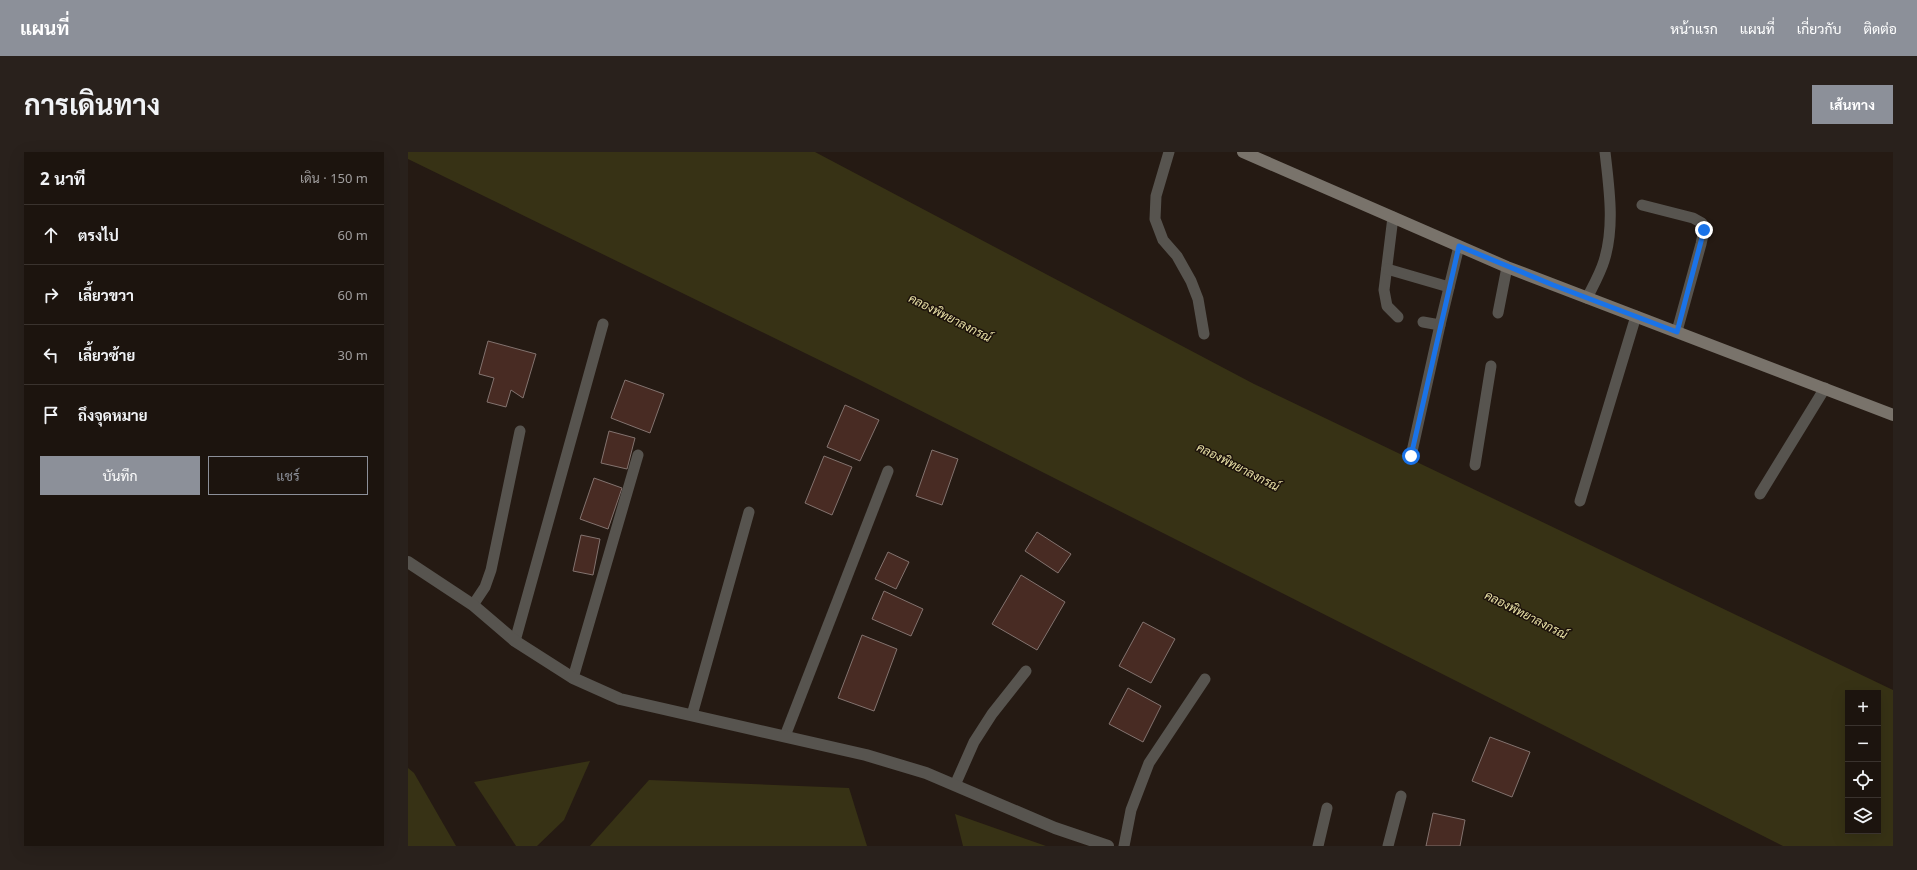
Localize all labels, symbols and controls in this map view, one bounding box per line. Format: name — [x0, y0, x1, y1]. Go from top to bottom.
text: แผนที่ — [20, 15, 69, 41]
text: หน้าแรก — [1670, 19, 1718, 38]
text: แผนที่ — [1740, 19, 1775, 38]
text: เกี่ยวกับ — [1797, 19, 1841, 38]
text: ติดต่อ — [1863, 19, 1897, 38]
text: การเดินทาง — [24, 85, 160, 123]
button: เส้นทาง — [1812, 85, 1893, 124]
text: 2 นาที — [40, 167, 85, 190]
text: เดิน · 150 m — [300, 169, 368, 187]
route end — [1695, 221, 1713, 239]
icon: ahead — [40, 224, 62, 246]
text: ตรงไป — [78, 225, 119, 245]
text: 60 m — [338, 226, 368, 244]
icon: right — [40, 284, 62, 306]
text: เลี้ยวขวา — [78, 285, 134, 305]
text: 60 m — [338, 286, 368, 304]
water label: คลองพิทยาลงกรณ์ — [906, 289, 996, 347]
icon: left — [40, 344, 62, 366]
text: เลี้ยวซ้าย — [78, 345, 135, 365]
text: 30 m — [338, 346, 368, 364]
icon: arrive — [40, 404, 62, 426]
text: ถึงจุดหมาย — [78, 405, 148, 425]
water label: คลองพิทยาลงกรณ์ — [1194, 438, 1284, 496]
route start — [1402, 447, 1420, 465]
button: บันทึก — [40, 456, 200, 495]
button: แชร์ — [208, 456, 368, 495]
water label: คลองพิทยาลงกรณ์ — [1482, 586, 1572, 644]
map controls — [1845, 690, 1881, 834]
button: + — [1845, 690, 1881, 726]
button: − — [1845, 726, 1881, 762]
button: locate — [1845, 762, 1881, 798]
button: layers — [1845, 798, 1881, 834]

